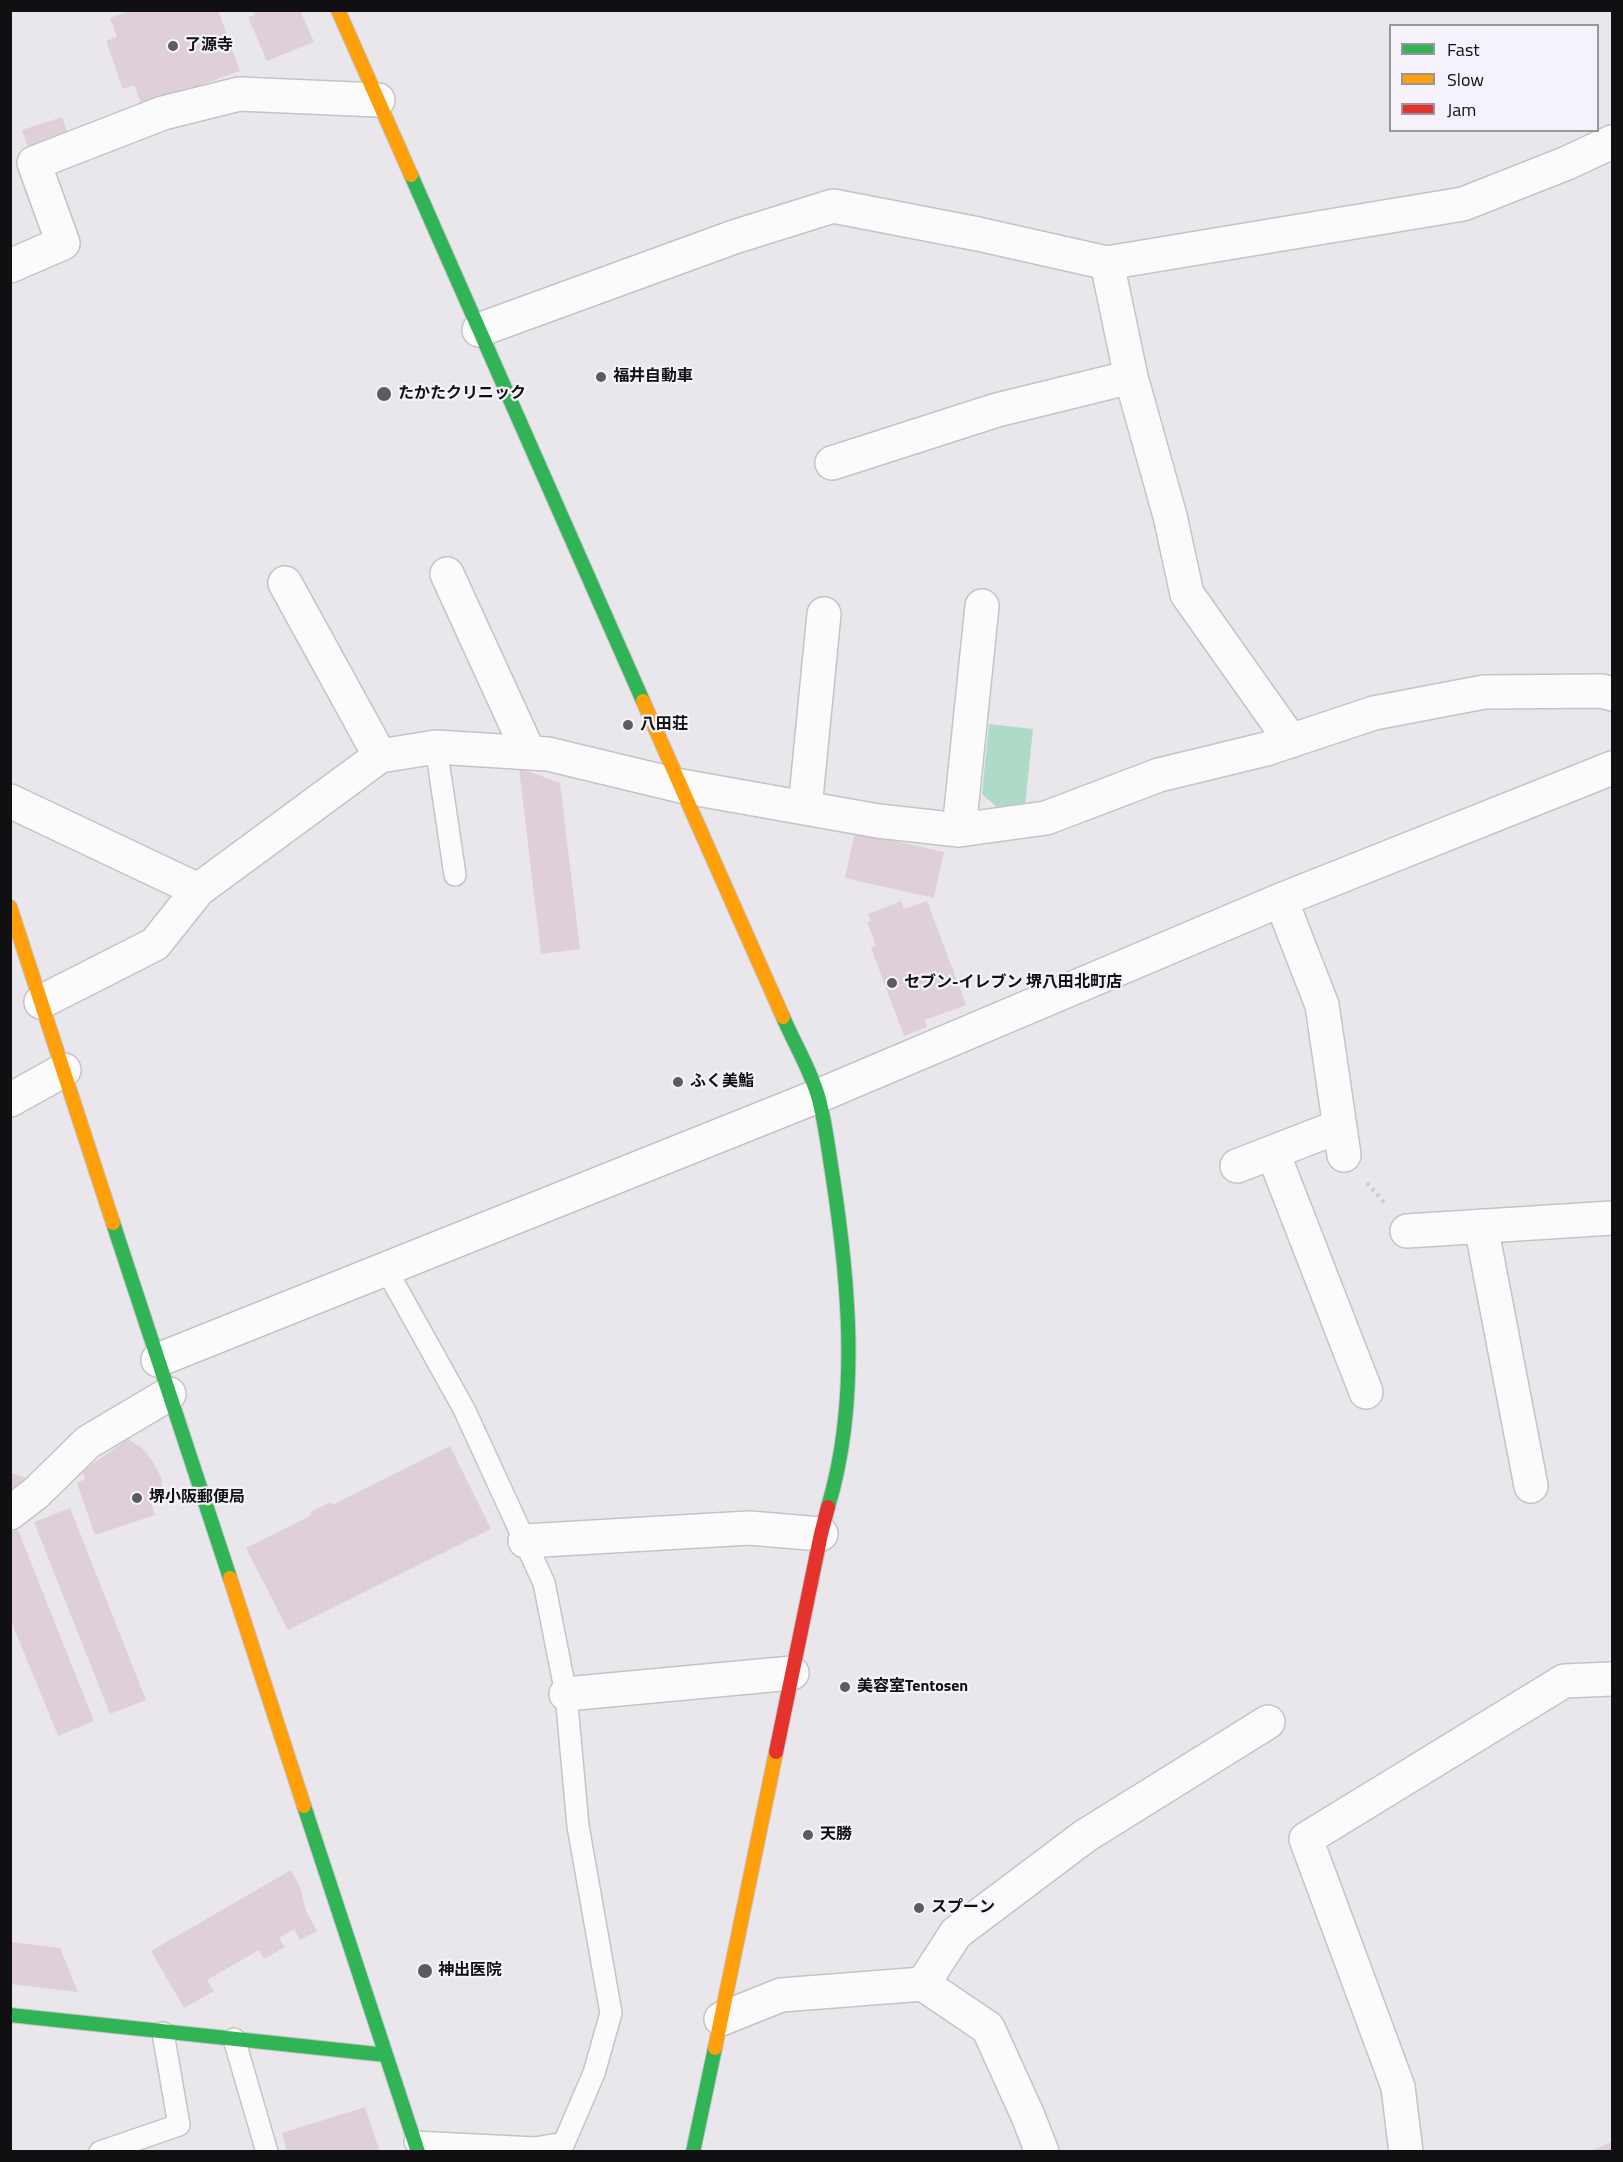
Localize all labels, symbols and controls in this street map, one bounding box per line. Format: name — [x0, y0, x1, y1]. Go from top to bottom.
legend — [1389, 24, 1599, 132]
place label: 了源寺 — [185, 36, 233, 56]
text: Fast — [1447, 36, 1480, 63]
marker: 了源寺 — [166, 39, 180, 53]
text: Slow — [1447, 66, 1484, 93]
text: Jam — [1447, 96, 1476, 123]
place label: 福井自動車 — [613, 367, 693, 387]
marker: 福井自動車 — [594, 370, 608, 384]
place label: たかたクリニック — [398, 384, 526, 404]
marker: たかたクリニック — [375, 385, 393, 403]
place label: 八田荘 — [640, 715, 688, 735]
marker: 八田荘 — [621, 718, 635, 732]
place label: セブン-イレブン 堺八田北町店 — [904, 973, 1122, 993]
marker: セブン-イレブン 堺八田北町店 — [885, 976, 899, 990]
place label: ふく美鮨 — [690, 1072, 754, 1092]
marker: ふく美鮨 — [671, 1075, 685, 1089]
place label: 堺小阪郵便局 — [149, 1488, 245, 1508]
marker: 堺小阪郵便局 — [130, 1491, 144, 1505]
place label: 美容室Tentosen — [857, 1677, 968, 1697]
marker: 美容室Tentosen — [838, 1680, 852, 1694]
place label: 天勝 — [820, 1825, 852, 1845]
marker: 天勝 — [801, 1828, 815, 1842]
place label: スプーン — [931, 1898, 995, 1918]
marker: スプーン — [912, 1901, 926, 1915]
place label: 神出医院 — [438, 1961, 502, 1981]
marker: 神出医院 — [416, 1962, 434, 1980]

